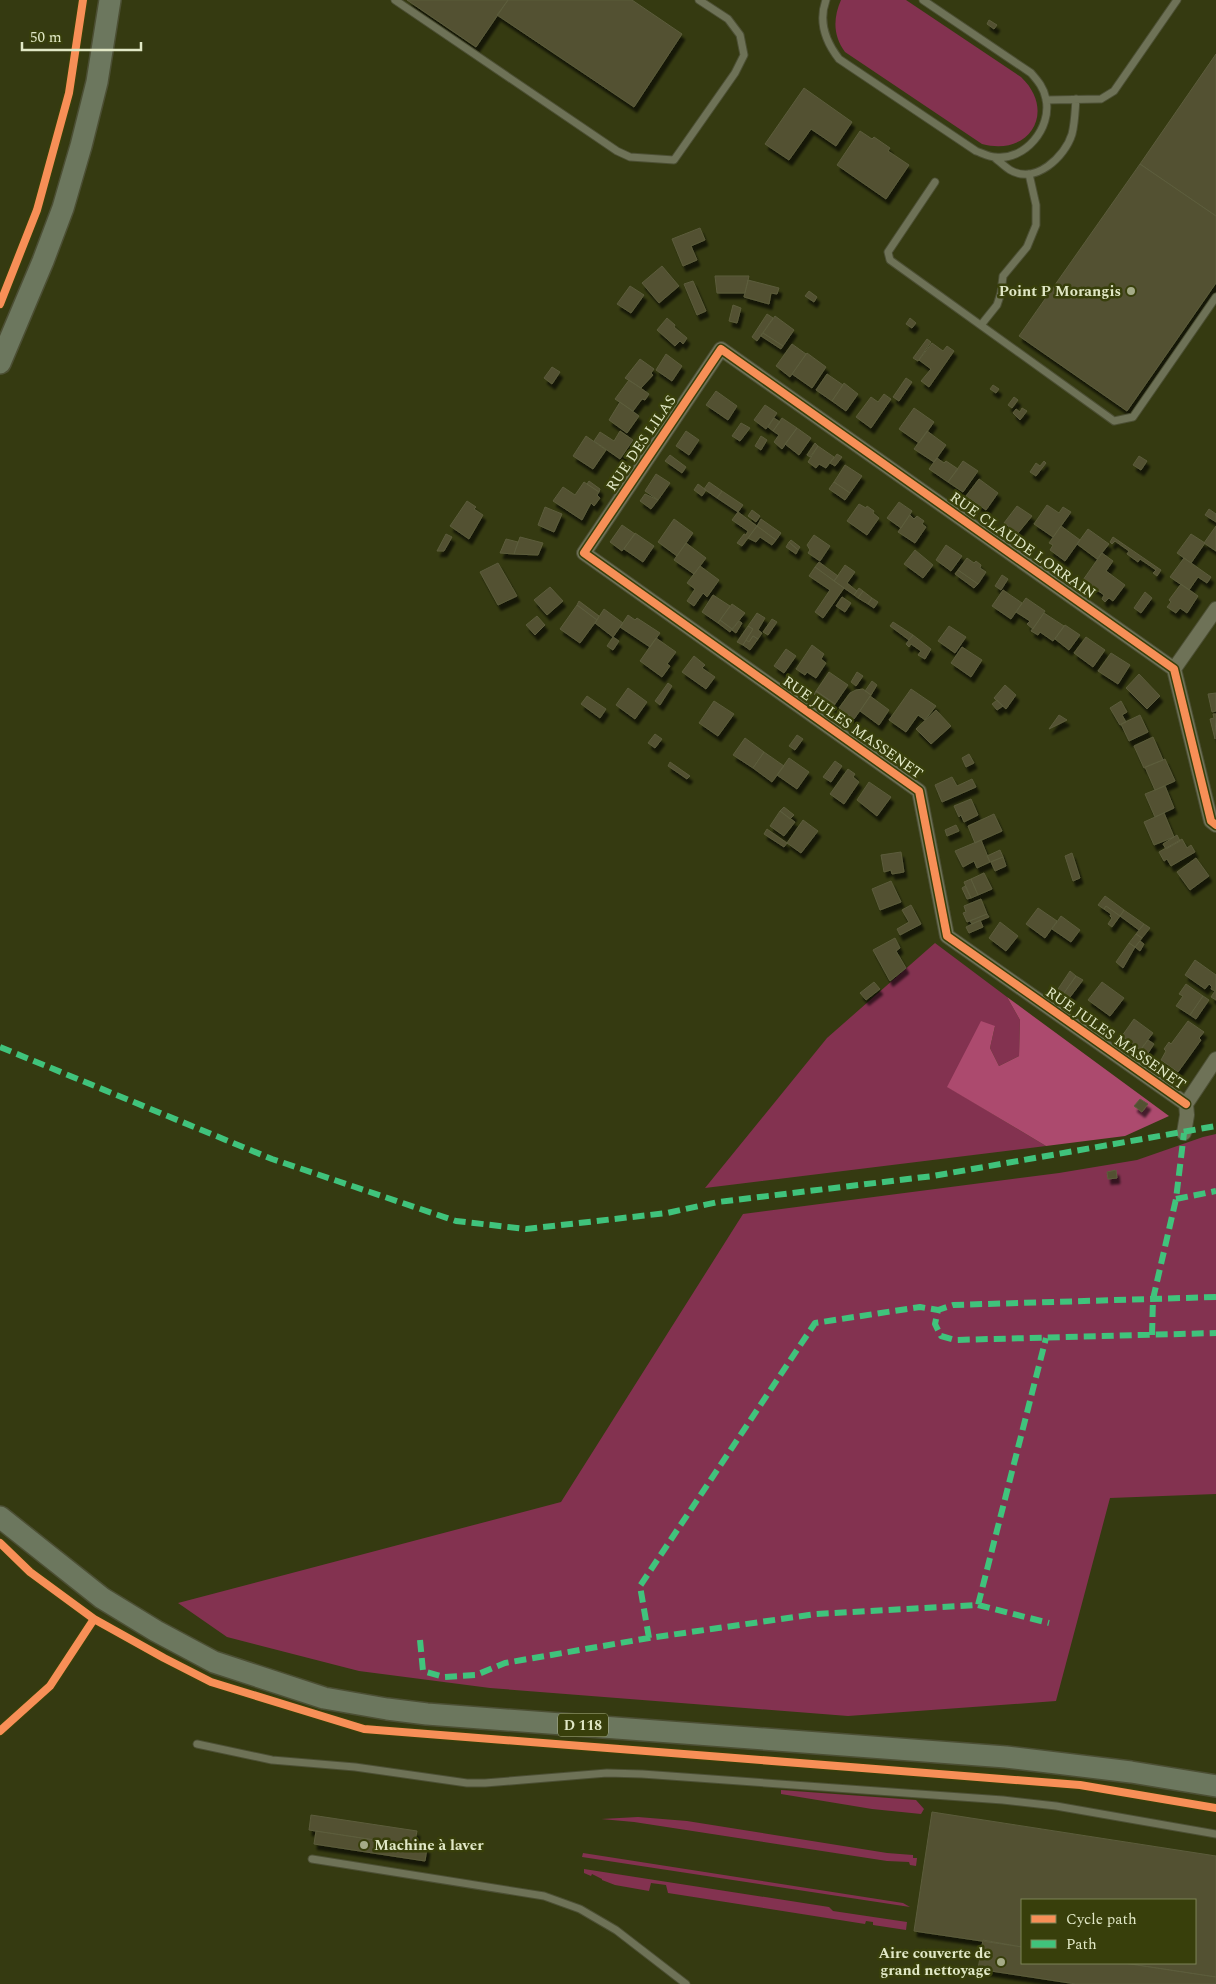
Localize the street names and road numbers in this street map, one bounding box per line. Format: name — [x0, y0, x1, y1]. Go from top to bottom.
street label: RUE DES LILAS — [601, 390, 682, 496]
street label: RUE CLAUDE LORRAIN — [945, 486, 1100, 605]
street label: RUE JULES MASSENET — [778, 670, 928, 785]
street label: RUE JULES MASSENET — [1041, 981, 1191, 1096]
road number: D 118 — [558, 1714, 608, 1736]

